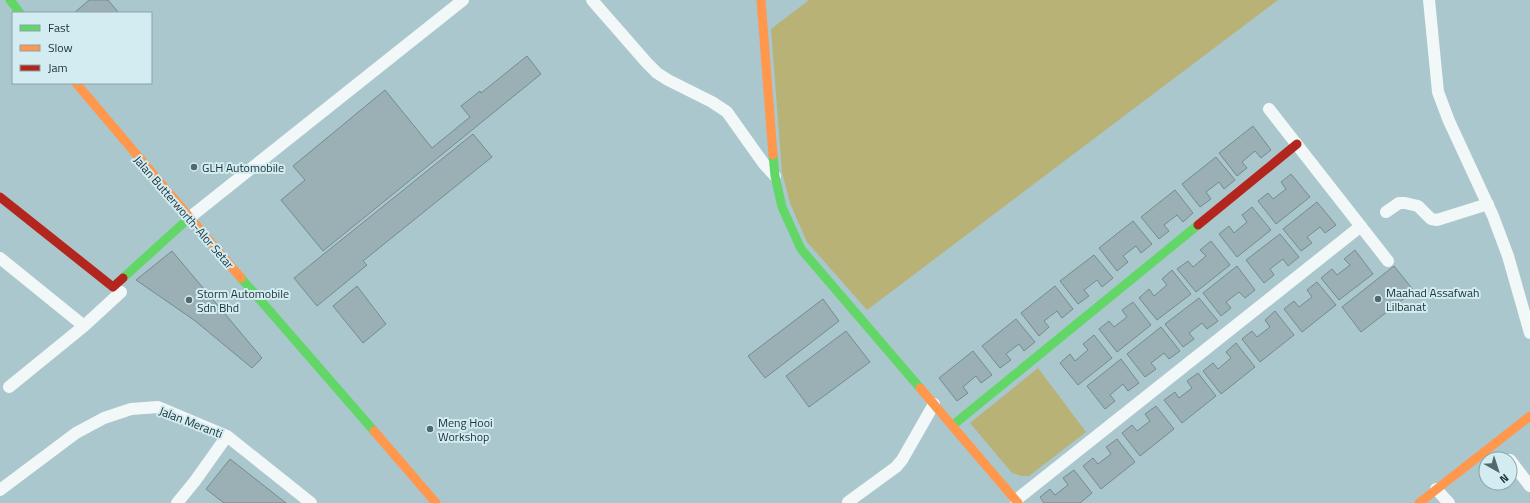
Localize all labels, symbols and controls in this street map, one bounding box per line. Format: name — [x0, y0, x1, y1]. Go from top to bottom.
legend — [12, 12, 152, 84]
text: Fast — [48, 18, 71, 37]
text: Slow — [48, 38, 73, 57]
text: Jam — [48, 58, 68, 77]
street label: Jalan Butterworth-Alor Setar — [129, 151, 239, 273]
place label: GLH Automobile — [202, 158, 284, 177]
marker: GLH Automobile — [189, 162, 199, 172]
place label: Maahad Assafwah Lilbanat — [1386, 283, 1479, 316]
place label: Storm Automobile Sdn Bhd — [197, 284, 289, 317]
marker: Maahad Assafwah Lilbanat — [1373, 294, 1383, 304]
marker: Storm Automobile Sdn Bhd — [184, 295, 194, 305]
street label: Jalan Meranti — [156, 401, 226, 443]
place label: Meng Hooi Workshop — [438, 413, 493, 446]
marker: Meng Hooi Workshop — [425, 424, 435, 434]
north arrow — [1478, 451, 1518, 491]
text: N — [1496, 470, 1512, 487]

